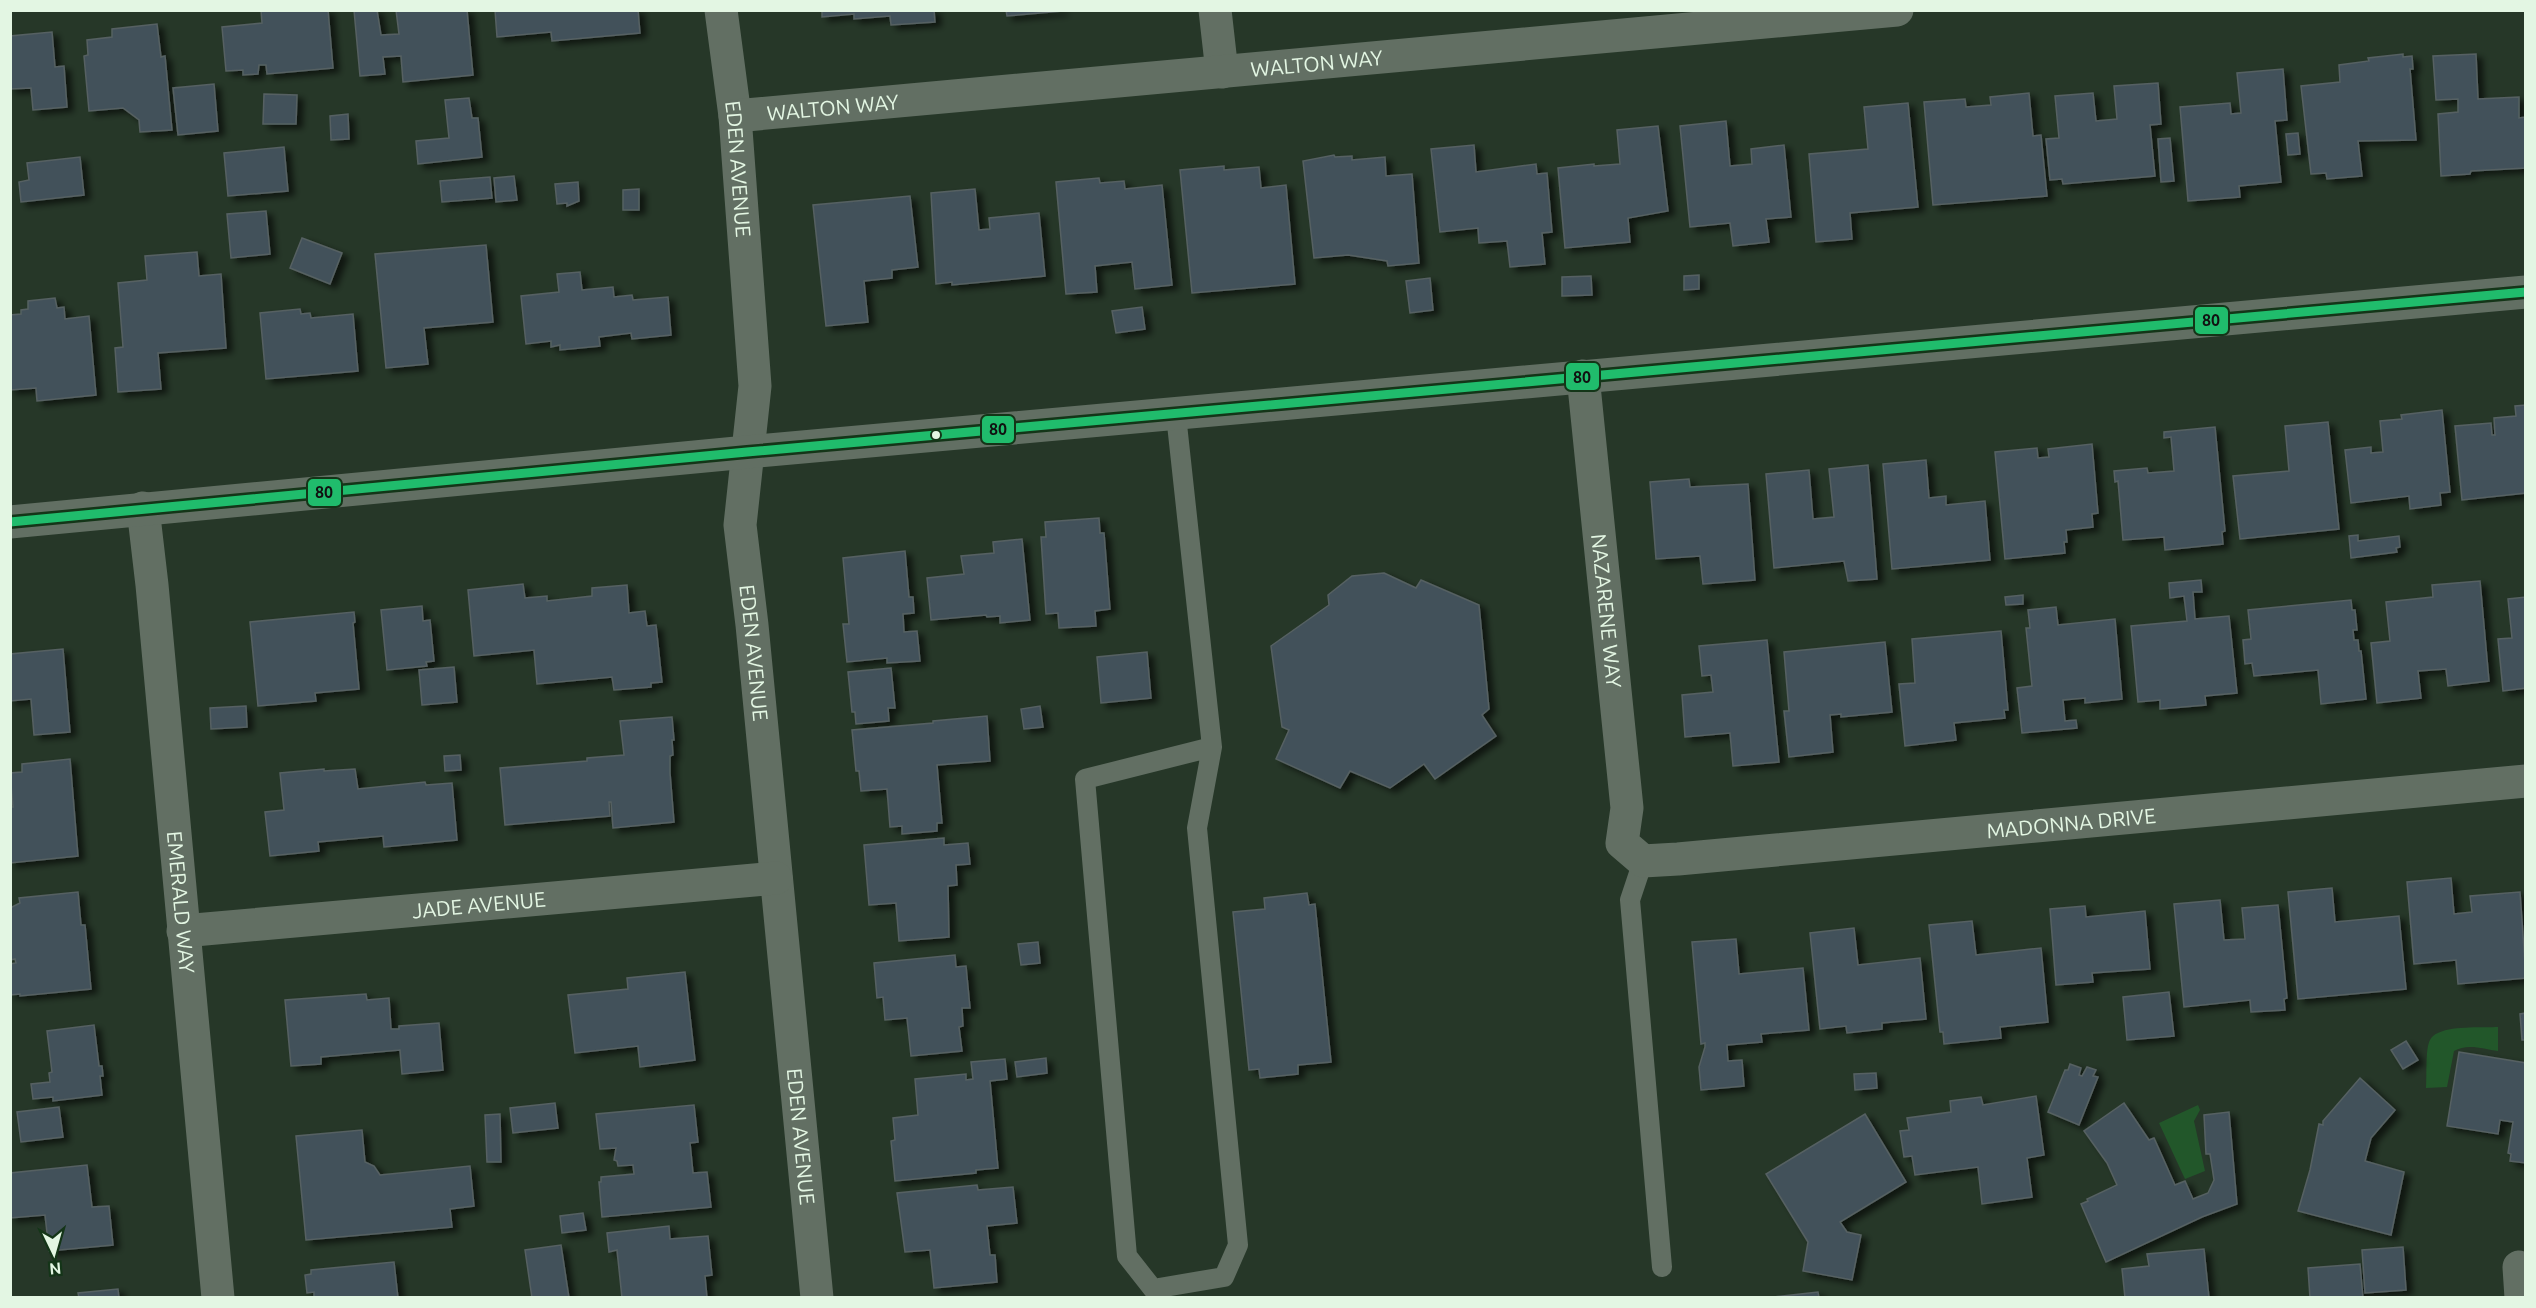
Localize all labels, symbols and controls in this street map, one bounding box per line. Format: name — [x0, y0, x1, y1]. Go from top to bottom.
street label: WALTON WAY — [1250, 45, 1384, 81]
street label: WALTON WAY — [766, 89, 900, 125]
street label: EDEN AVENUE — [721, 99, 756, 238]
line badge: 80 — [2194, 306, 2229, 335]
text: 80 — [2202, 311, 2220, 329]
line badge: 80 — [1565, 362, 1600, 391]
text: 80 — [1573, 368, 1591, 386]
line badge: 80 — [981, 415, 1015, 444]
text: 80 — [989, 420, 1007, 438]
unlabelled marker — [930, 429, 942, 441]
line badge: 80 — [307, 478, 342, 507]
text: 80 — [315, 483, 333, 501]
street label: NAZARENE WAY — [1587, 532, 1627, 689]
street label: EDEN AVENUE — [735, 583, 773, 722]
street label: MADONNA DRIVE — [1985, 803, 2157, 843]
street label: EMERALD WAY — [163, 830, 200, 974]
street label: JADE AVENUE — [411, 887, 547, 922]
street label: EDEN AVENUE — [783, 1067, 820, 1206]
north arrow — [24, 1224, 84, 1284]
text: N — [49, 1259, 62, 1278]

